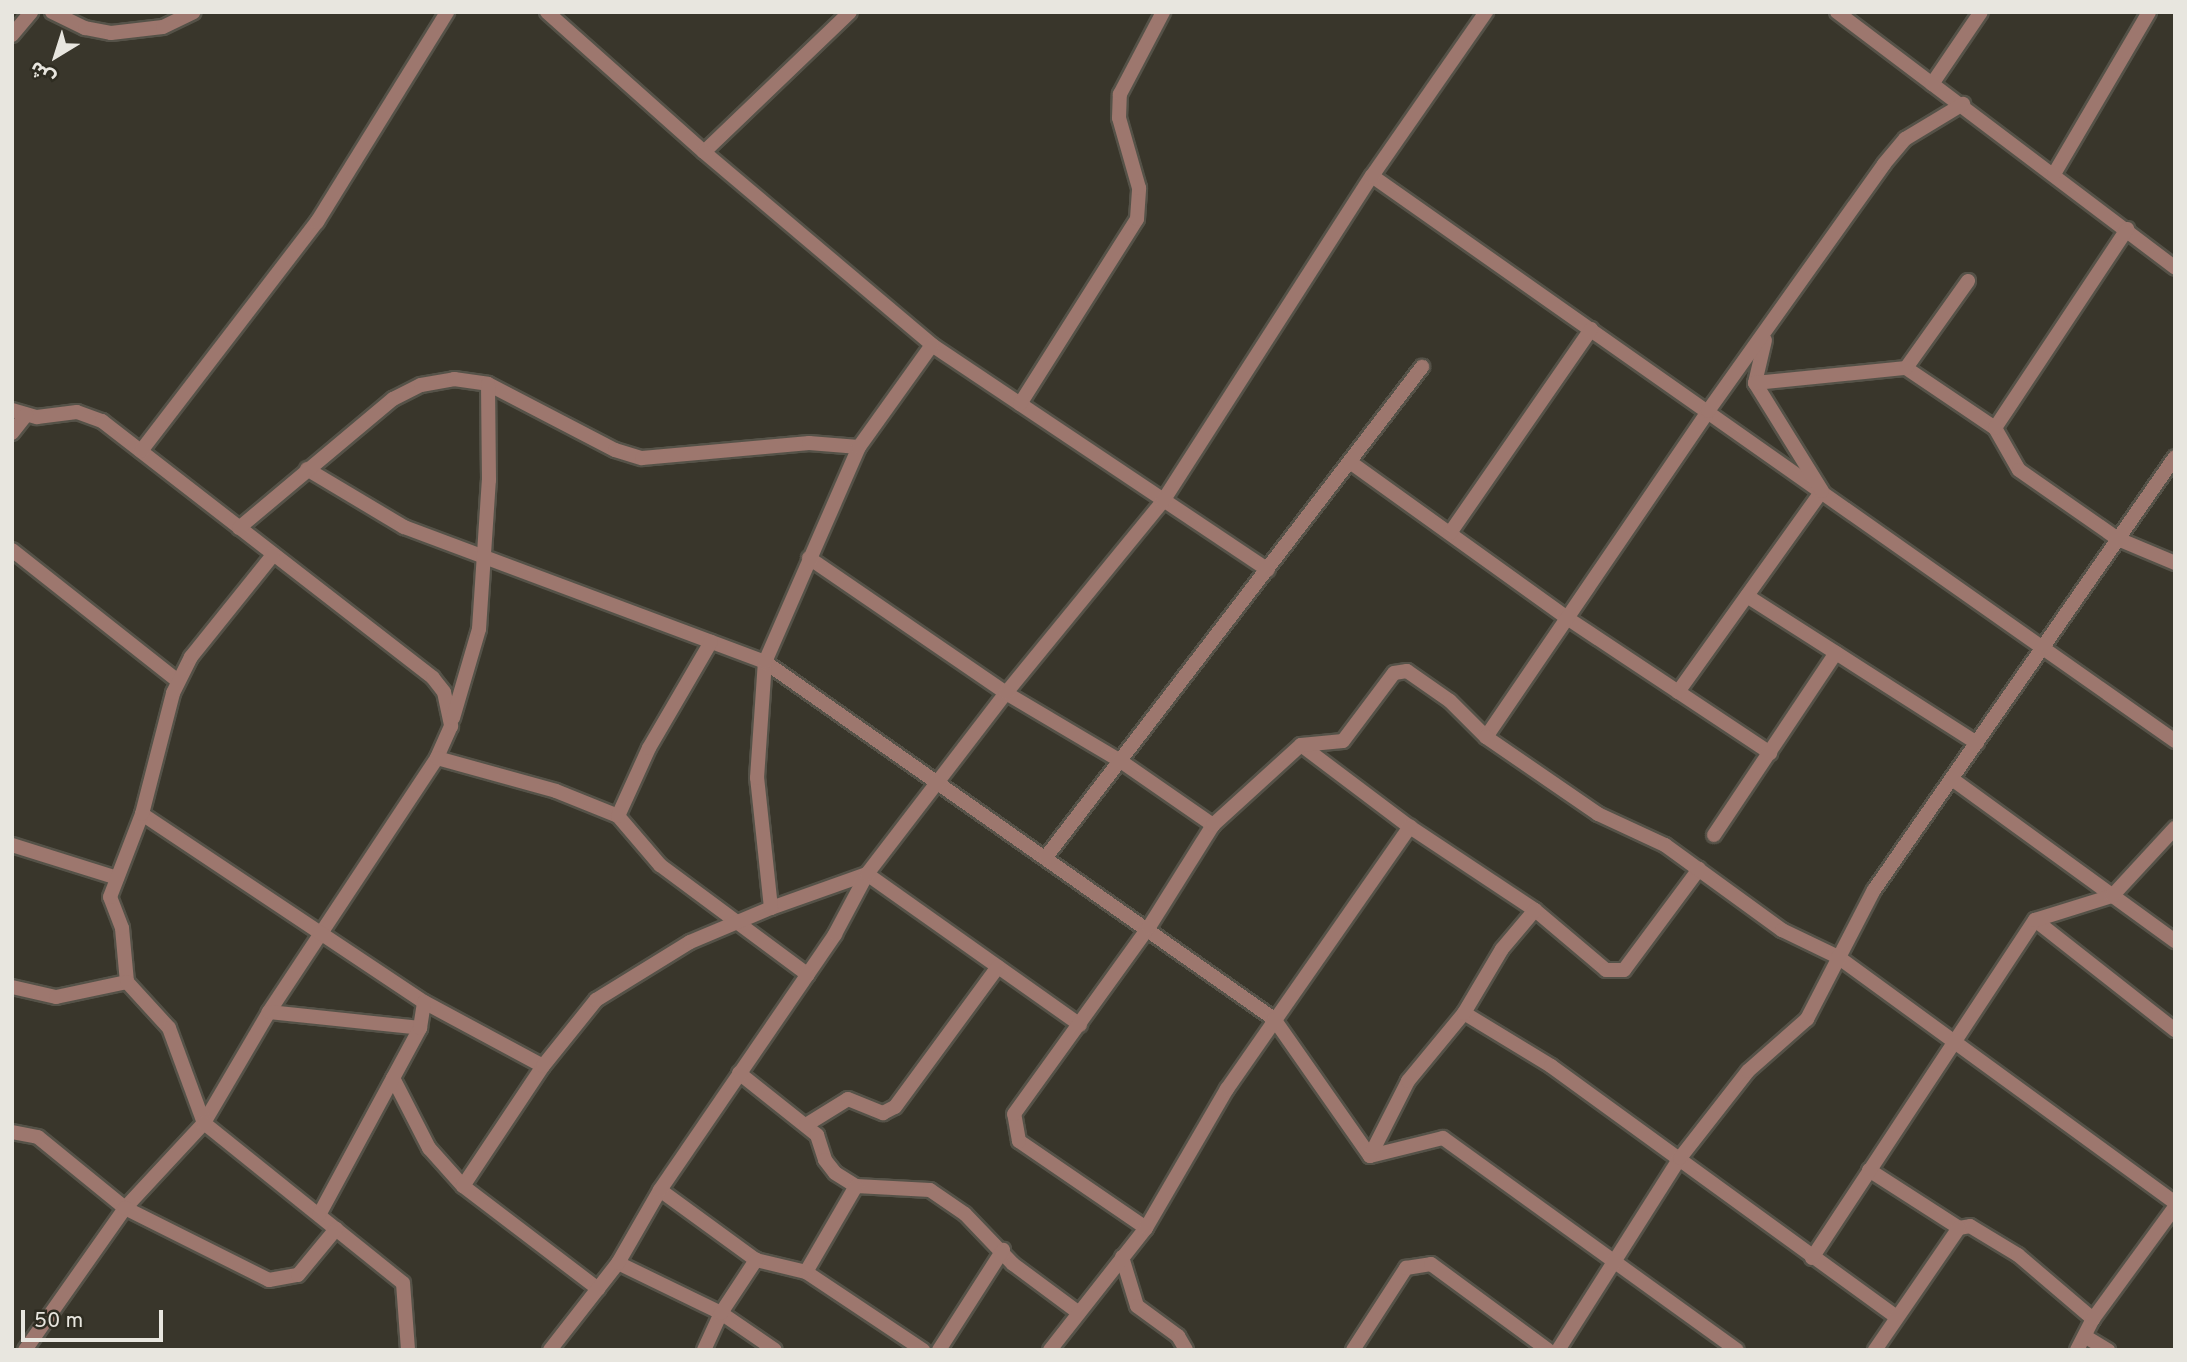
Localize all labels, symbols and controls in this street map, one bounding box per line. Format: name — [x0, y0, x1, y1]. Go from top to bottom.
north arrow — [21, 21, 91, 91]
text: ش — [25, 55, 61, 90]
scale bar — [24, 1296, 166, 1340]
text: 50 m — [34, 1308, 83, 1335]

